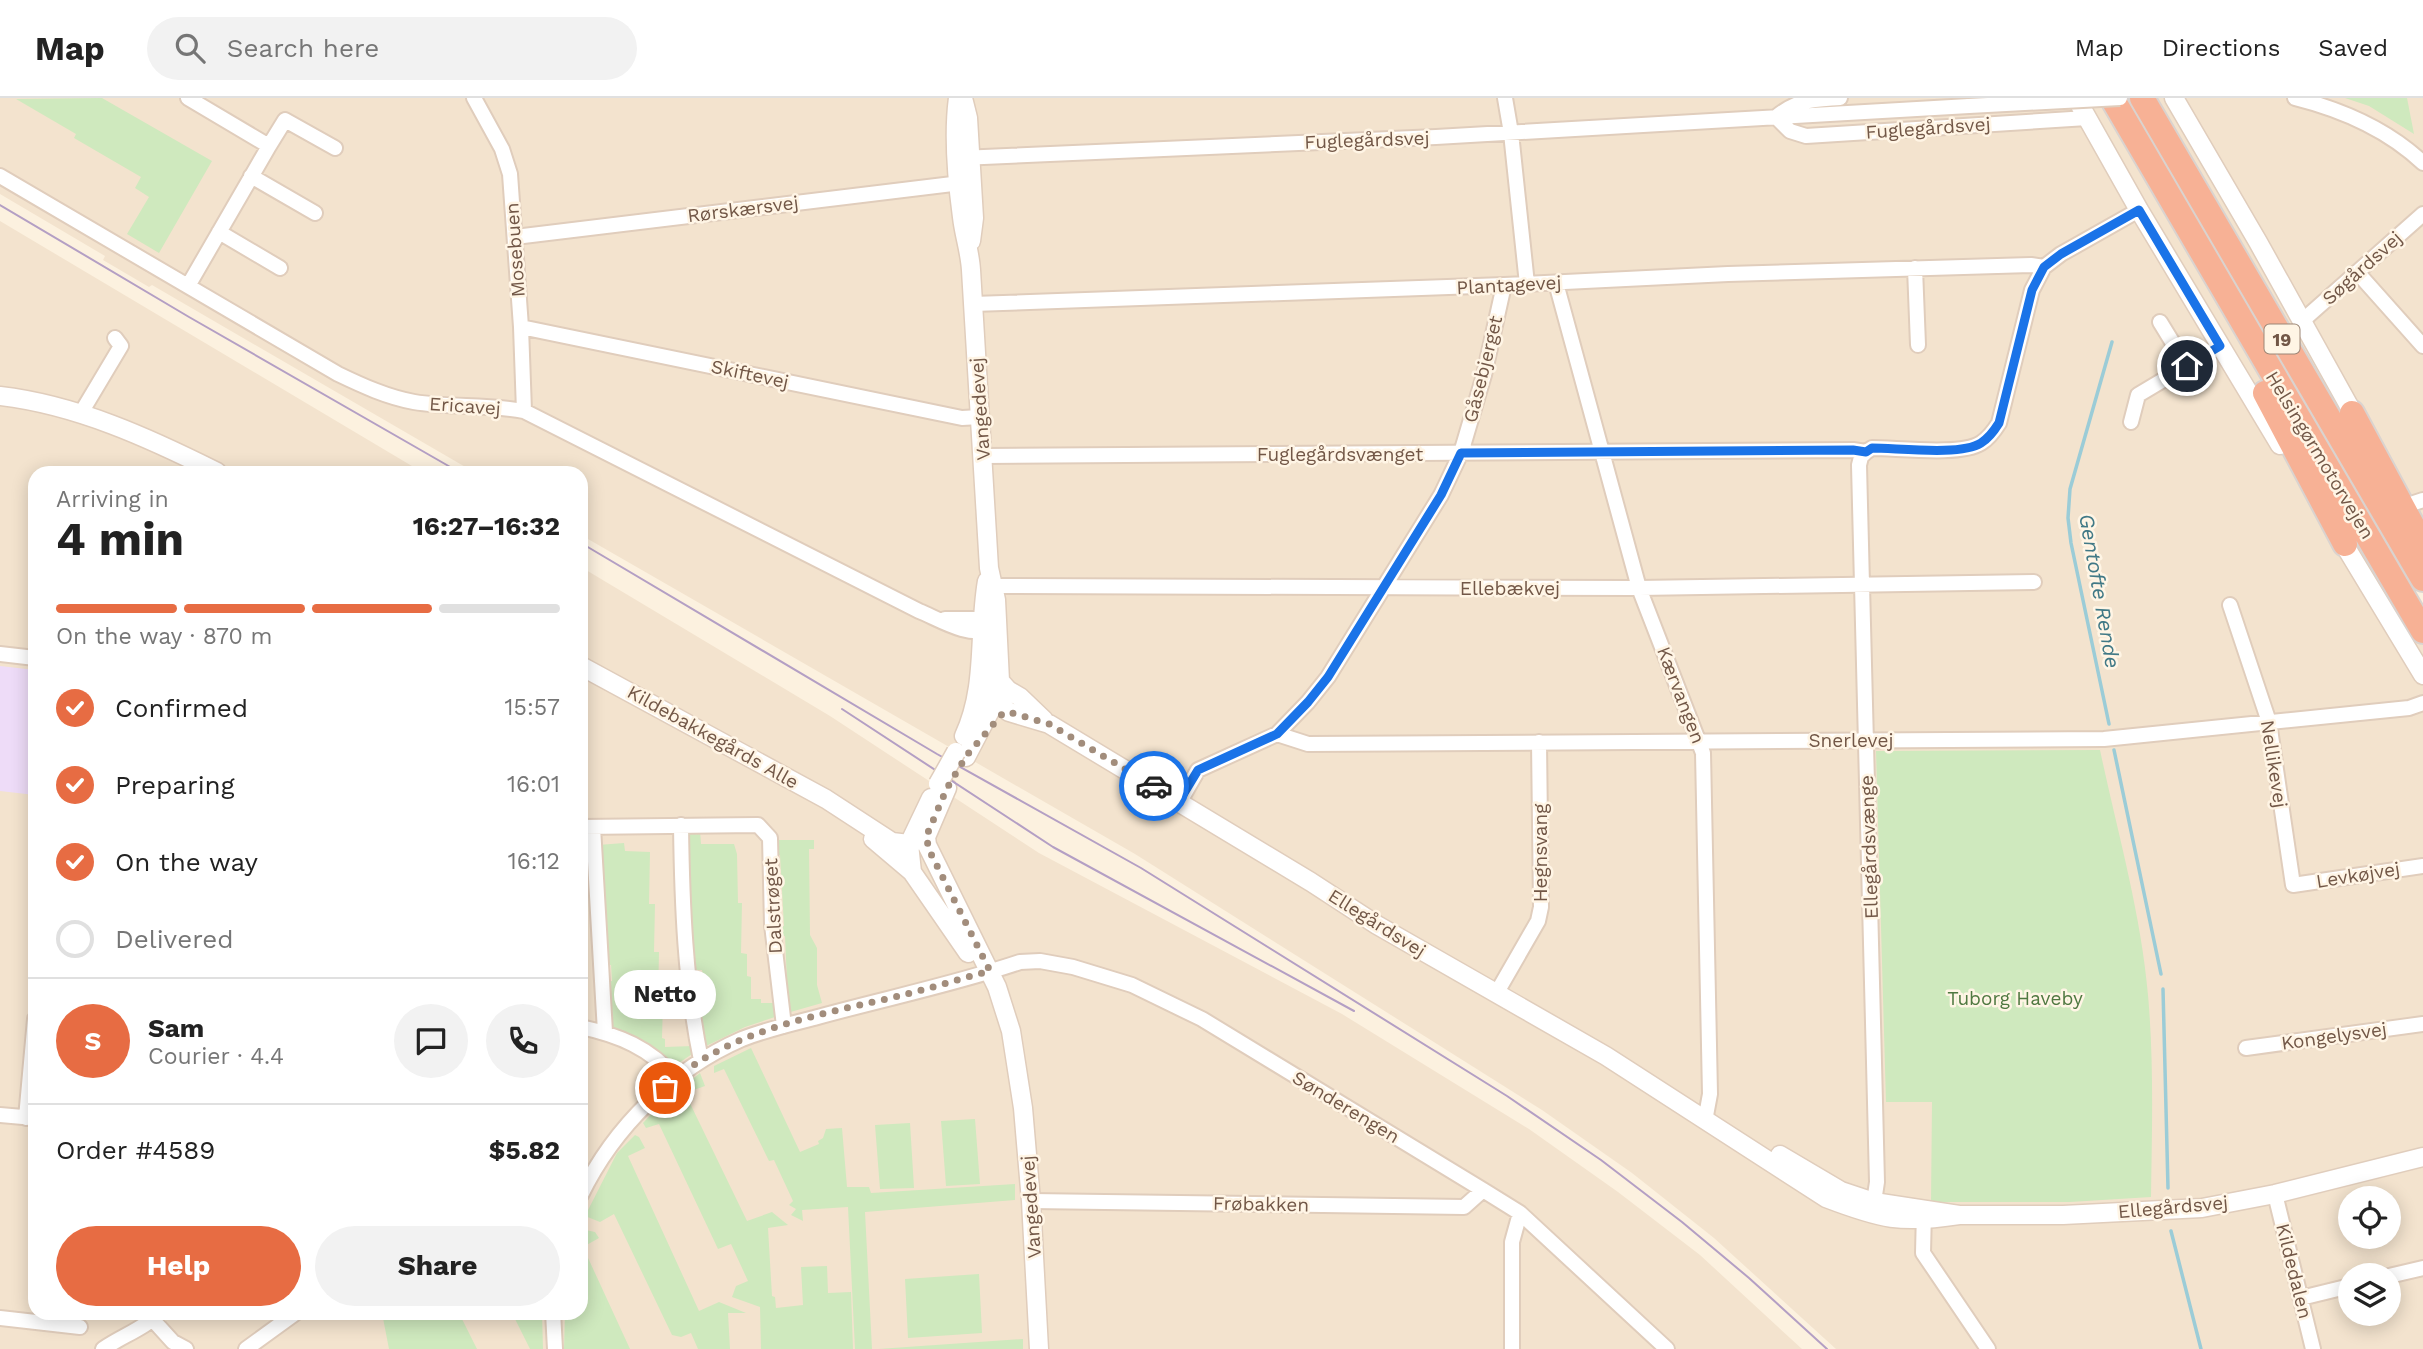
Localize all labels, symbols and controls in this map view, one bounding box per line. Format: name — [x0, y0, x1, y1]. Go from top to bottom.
search box — [147, 17, 637, 80]
text: Map — [35, 29, 105, 68]
icon: search — [171, 29, 209, 67]
text: Search here — [227, 33, 379, 63]
text: Map — [2075, 34, 2124, 62]
text: Directions — [2162, 34, 2280, 62]
text: Saved — [2318, 34, 2388, 62]
street label: Fuglegårdsvej — [1865, 112, 1991, 144]
street label: Fuglegårdsvej — [1304, 126, 1430, 154]
street label: Rørskærsvej — [686, 191, 800, 227]
street label: Mosebuen — [500, 202, 530, 298]
street label: Søgårdsvej — [2317, 226, 2407, 310]
street label: Plantagevej — [1456, 271, 1562, 299]
street label: Gåsebjerget — [1459, 313, 1507, 425]
road number: 19 — [2264, 325, 2300, 354]
pin — [2157, 336, 2217, 396]
icon: home — [2168, 347, 2206, 385]
street label: Skiftevej — [709, 355, 791, 393]
street label: Vangedevej — [965, 357, 995, 461]
street label: Helsingørmotorvejen — [2261, 367, 2379, 543]
street label: Ericavej — [428, 392, 502, 420]
street label: Fuglegårdsvænget — [1257, 443, 1423, 466]
text: Arriving in — [56, 486, 169, 513]
text: 16:27–16:32 — [413, 511, 560, 541]
text: 4 min — [56, 512, 184, 566]
water label: Gentofte Rende — [2074, 512, 2126, 670]
street label: Ellebækvej — [1460, 577, 1560, 600]
text: On the way · 870 m — [56, 623, 272, 650]
street label: Kærvangen — [1652, 643, 1710, 747]
street label: Kildebakkegårds Alle — [623, 680, 803, 794]
icon: check — [56, 689, 94, 727]
text: Confirmed — [115, 693, 248, 723]
text: 15:57 — [505, 694, 560, 721]
street label: Nellikevej — [2256, 719, 2292, 809]
street label: Snerlevej — [1809, 729, 1893, 752]
courier — [1119, 751, 1189, 821]
icon: check — [56, 766, 94, 804]
icon: car — [1135, 767, 1173, 805]
text: Preparing — [115, 770, 235, 800]
text: 16:01 — [507, 771, 560, 798]
street label: Ellegårdsvænge — [1855, 775, 1883, 919]
street label: Hegnsvang — [1529, 803, 1552, 902]
icon: check — [56, 843, 94, 881]
text: On the way — [115, 847, 258, 877]
text: 16:12 — [508, 848, 560, 875]
street label: Levkøjvej — [2315, 857, 2401, 893]
street label: Dalstrøget — [759, 858, 787, 954]
street label: Ellegårdsvej — [1324, 884, 1430, 962]
text: Delivered — [115, 924, 234, 954]
callout: Netto — [614, 969, 716, 1018]
text: Netto — [633, 981, 697, 1008]
park label: Tuborg Haveby — [1947, 987, 2083, 1010]
button: chat — [394, 1004, 468, 1078]
button: phone — [486, 1004, 560, 1078]
text: Sam — [148, 1013, 204, 1043]
street label: Kongelysvej — [2280, 1017, 2388, 1055]
text: S — [85, 1026, 101, 1056]
text: Courier · 4.4 — [148, 1043, 284, 1070]
pin — [635, 1058, 695, 1118]
street label: Sønderengen — [1288, 1066, 1404, 1148]
icon: bag — [646, 1069, 684, 1107]
text: Order #4589 — [56, 1135, 215, 1165]
text: $5.82 — [489, 1135, 560, 1165]
street label: Vangedevej — [1016, 1155, 1046, 1259]
map controls — [2338, 1186, 2401, 1326]
button: locate — [2338, 1186, 2401, 1249]
street label: Ellegårdsvej — [2117, 1191, 2229, 1223]
street label: Frøbakken — [1213, 1192, 1309, 1216]
street label: Kildedalen — [2271, 1221, 2317, 1321]
button: Help — [56, 1226, 301, 1306]
button: Share — [315, 1226, 560, 1306]
button: layers — [2338, 1263, 2401, 1326]

